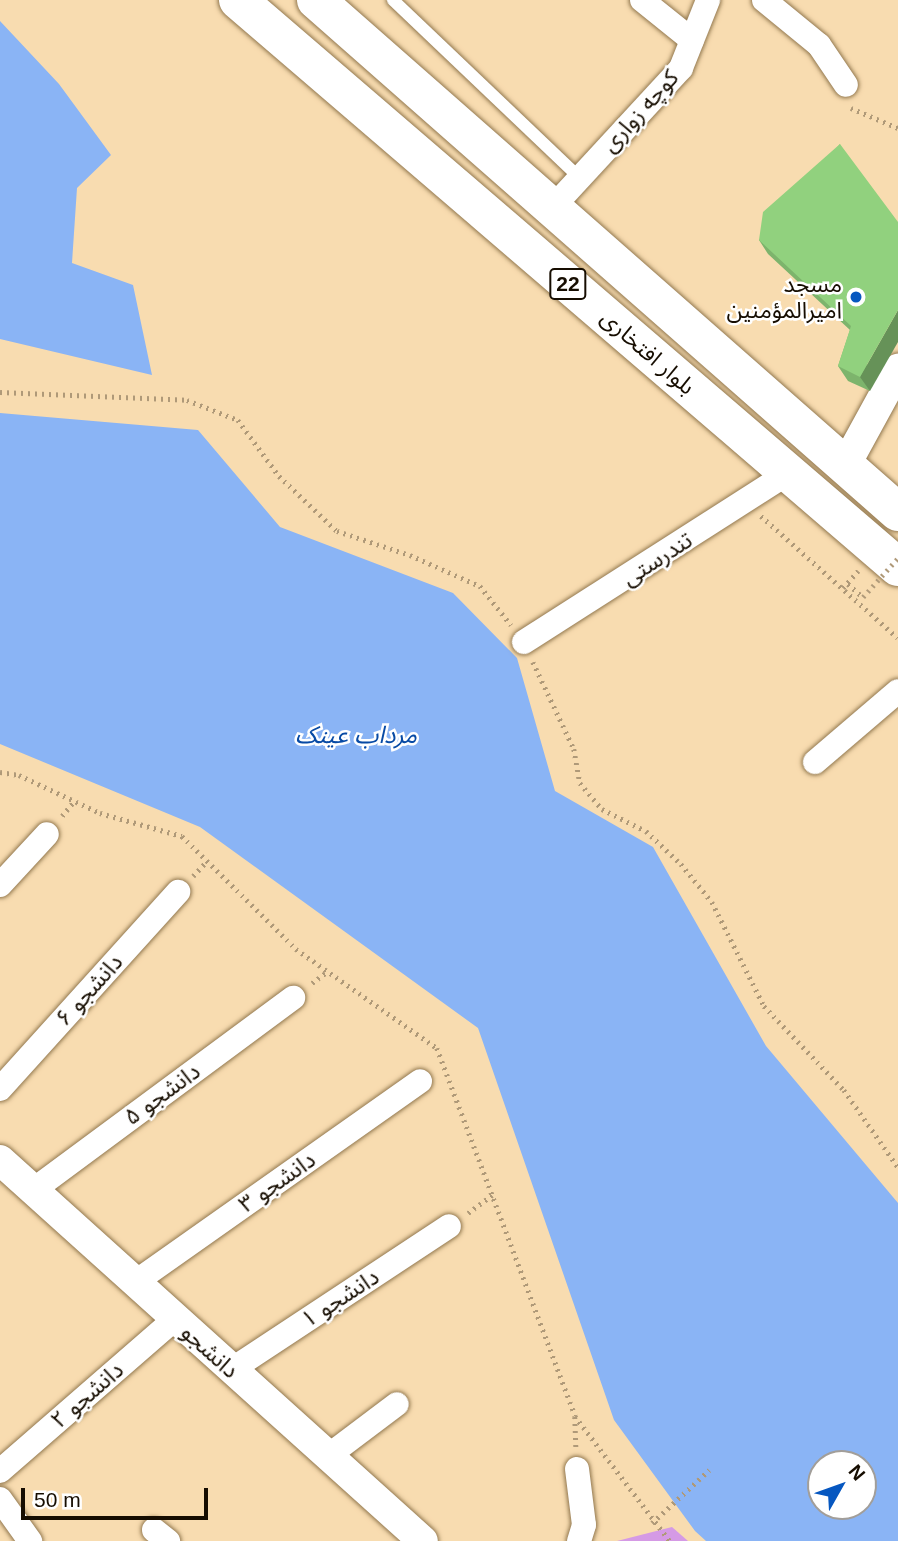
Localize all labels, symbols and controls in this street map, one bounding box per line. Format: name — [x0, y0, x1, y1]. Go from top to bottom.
street label: کوچه زواری — [596, 64, 684, 158]
road number: 22 — [549, 266, 587, 302]
place label: مسجد امیرالمؤمنین — [726, 270, 842, 324]
marker: مسجد امیرالمؤمنین — [848, 289, 864, 305]
street label: بلوار افتخاری — [595, 304, 701, 400]
street label: تندرستی — [617, 526, 697, 592]
water label: مرداب عینک — [295, 721, 417, 749]
street label: دانشجو ۶ — [50, 948, 128, 1032]
street label: دانشجو ۵ — [119, 1057, 205, 1131]
street label: دانشجو ۳ — [233, 1146, 321, 1218]
street label: دانشجو ۱ — [296, 1263, 384, 1333]
street label: دانشجو — [176, 1318, 244, 1384]
street label: دانشجو ۲ — [45, 1356, 129, 1434]
north arrow — [807, 1450, 877, 1520]
text: N — [844, 1460, 869, 1484]
scale bar — [24, 1474, 212, 1518]
text: 50 m — [34, 1488, 81, 1511]

